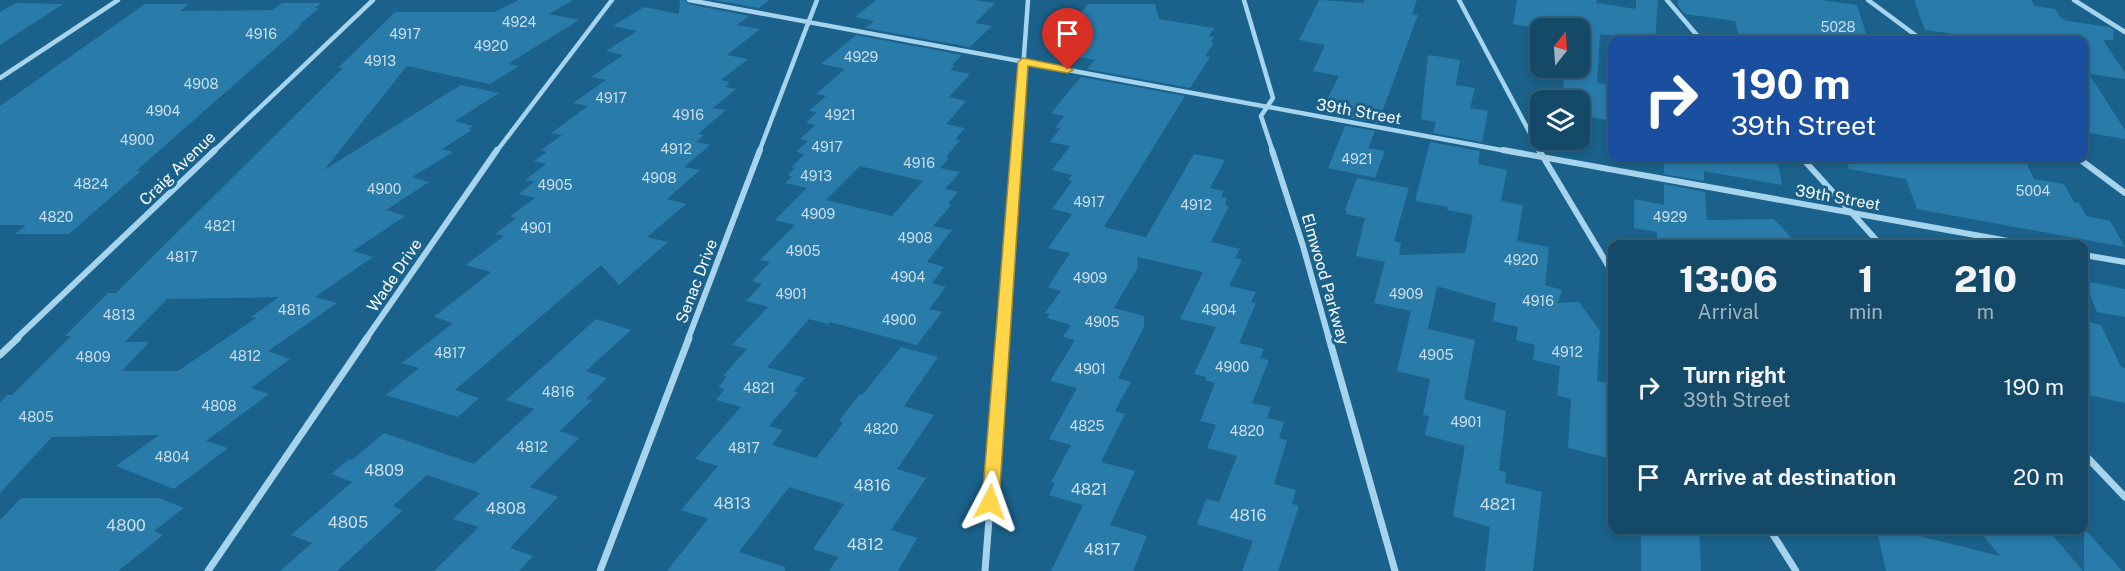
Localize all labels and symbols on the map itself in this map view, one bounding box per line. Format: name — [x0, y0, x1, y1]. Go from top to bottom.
pin — [1042, 8, 1093, 70]
house number: 4924 — [502, 14, 537, 30]
north arrow — [1530, 18, 1590, 78]
house number: 5028 — [1821, 19, 1855, 35]
house number: 4916 — [245, 26, 277, 42]
house number: 4917 — [389, 26, 421, 42]
house number: 4920 — [474, 38, 508, 54]
house number: 4929 — [844, 49, 879, 65]
house number: 4913 — [364, 53, 396, 69]
house number: 4908 — [184, 76, 219, 92]
house number: 4917 — [595, 90, 627, 106]
street label: 39th Street — [1315, 95, 1403, 128]
house number: 4904 — [146, 103, 181, 119]
house number: 4916 — [672, 107, 704, 123]
house number: 4921 — [824, 107, 856, 123]
street label: Craig Avenue — [135, 127, 219, 209]
house number: 4900 — [120, 132, 154, 148]
house number: 4917 — [811, 139, 843, 155]
house number: 4912 — [660, 141, 692, 157]
house number: 4921 — [1341, 151, 1373, 167]
house number: 4916 — [903, 155, 935, 171]
house number: 4913 — [800, 168, 832, 184]
house number: 4908 — [642, 170, 677, 186]
house number: 4824 — [73, 176, 109, 192]
house number: 4905 — [538, 177, 573, 193]
house number: 4900 — [367, 181, 401, 197]
street label: 39th Street — [1794, 181, 1882, 214]
house number: 5004 — [2016, 183, 2051, 199]
house number: 4917 — [1073, 194, 1105, 210]
house number: 4912 — [1180, 197, 1212, 213]
house number: 4909 — [801, 206, 836, 222]
house number: 4820 — [39, 209, 73, 225]
house number: 4929 — [1653, 209, 1688, 225]
street label: Elmwood Parkway — [1298, 211, 1353, 347]
house number: 4821 — [204, 218, 236, 234]
house number: 4901 — [520, 220, 552, 236]
house number: 4908 — [898, 230, 933, 246]
street label: Wade Drive — [363, 235, 426, 315]
street label: Senac Drive — [672, 236, 721, 326]
house number: 4905 — [786, 243, 821, 259]
house number: 4817 — [166, 249, 198, 265]
house number: 4920 — [1504, 252, 1538, 268]
house number: 4904 — [891, 269, 926, 285]
house number: 4909 — [1073, 270, 1108, 286]
house number: 4901 — [775, 286, 807, 302]
house number: 4909 — [1389, 286, 1424, 302]
house number: 4916 — [1522, 293, 1554, 309]
house number: 4816 — [278, 302, 310, 318]
house number: 4904 — [1202, 302, 1237, 318]
house number: 4813 — [103, 307, 135, 323]
house number: 4900 — [882, 312, 916, 328]
house number: 4905 — [1085, 314, 1120, 330]
house number: 4912 — [1551, 344, 1583, 360]
house number: 4817 — [434, 345, 466, 361]
house number: 4905 — [1419, 347, 1454, 363]
house number: 4812 — [229, 348, 261, 364]
house number: 4809 — [76, 349, 111, 365]
house number: 4900 — [1215, 359, 1249, 375]
house number: 4901 — [1074, 361, 1106, 377]
house number: 4821 — [743, 380, 775, 396]
house number: 4816 — [542, 384, 574, 400]
house number: 4808 — [201, 398, 237, 414]
house number: 4805 — [18, 409, 54, 425]
house number: 4901 — [1450, 414, 1482, 430]
house number: 4825 — [1069, 418, 1105, 434]
house number: 4820 — [864, 421, 898, 437]
house number: 4820 — [1230, 423, 1264, 439]
house number: 4812 — [516, 439, 548, 455]
house number: 4817 — [728, 440, 760, 456]
house number: 4804 — [154, 449, 190, 465]
house number: 4809 — [364, 461, 404, 480]
position arrow — [958, 470, 1022, 534]
house number: 4816 — [854, 476, 890, 495]
house number: 4821 — [1071, 480, 1107, 499]
house number: 4813 — [713, 494, 751, 513]
house number: 4821 — [1480, 495, 1516, 514]
house number: 4808 — [486, 499, 526, 518]
house number: 4816 — [1230, 506, 1266, 525]
house number: 4805 — [328, 513, 368, 532]
house number: 4800 — [106, 516, 146, 535]
house number: 4812 — [847, 535, 883, 554]
house number: 4817 — [1084, 540, 1120, 559]

